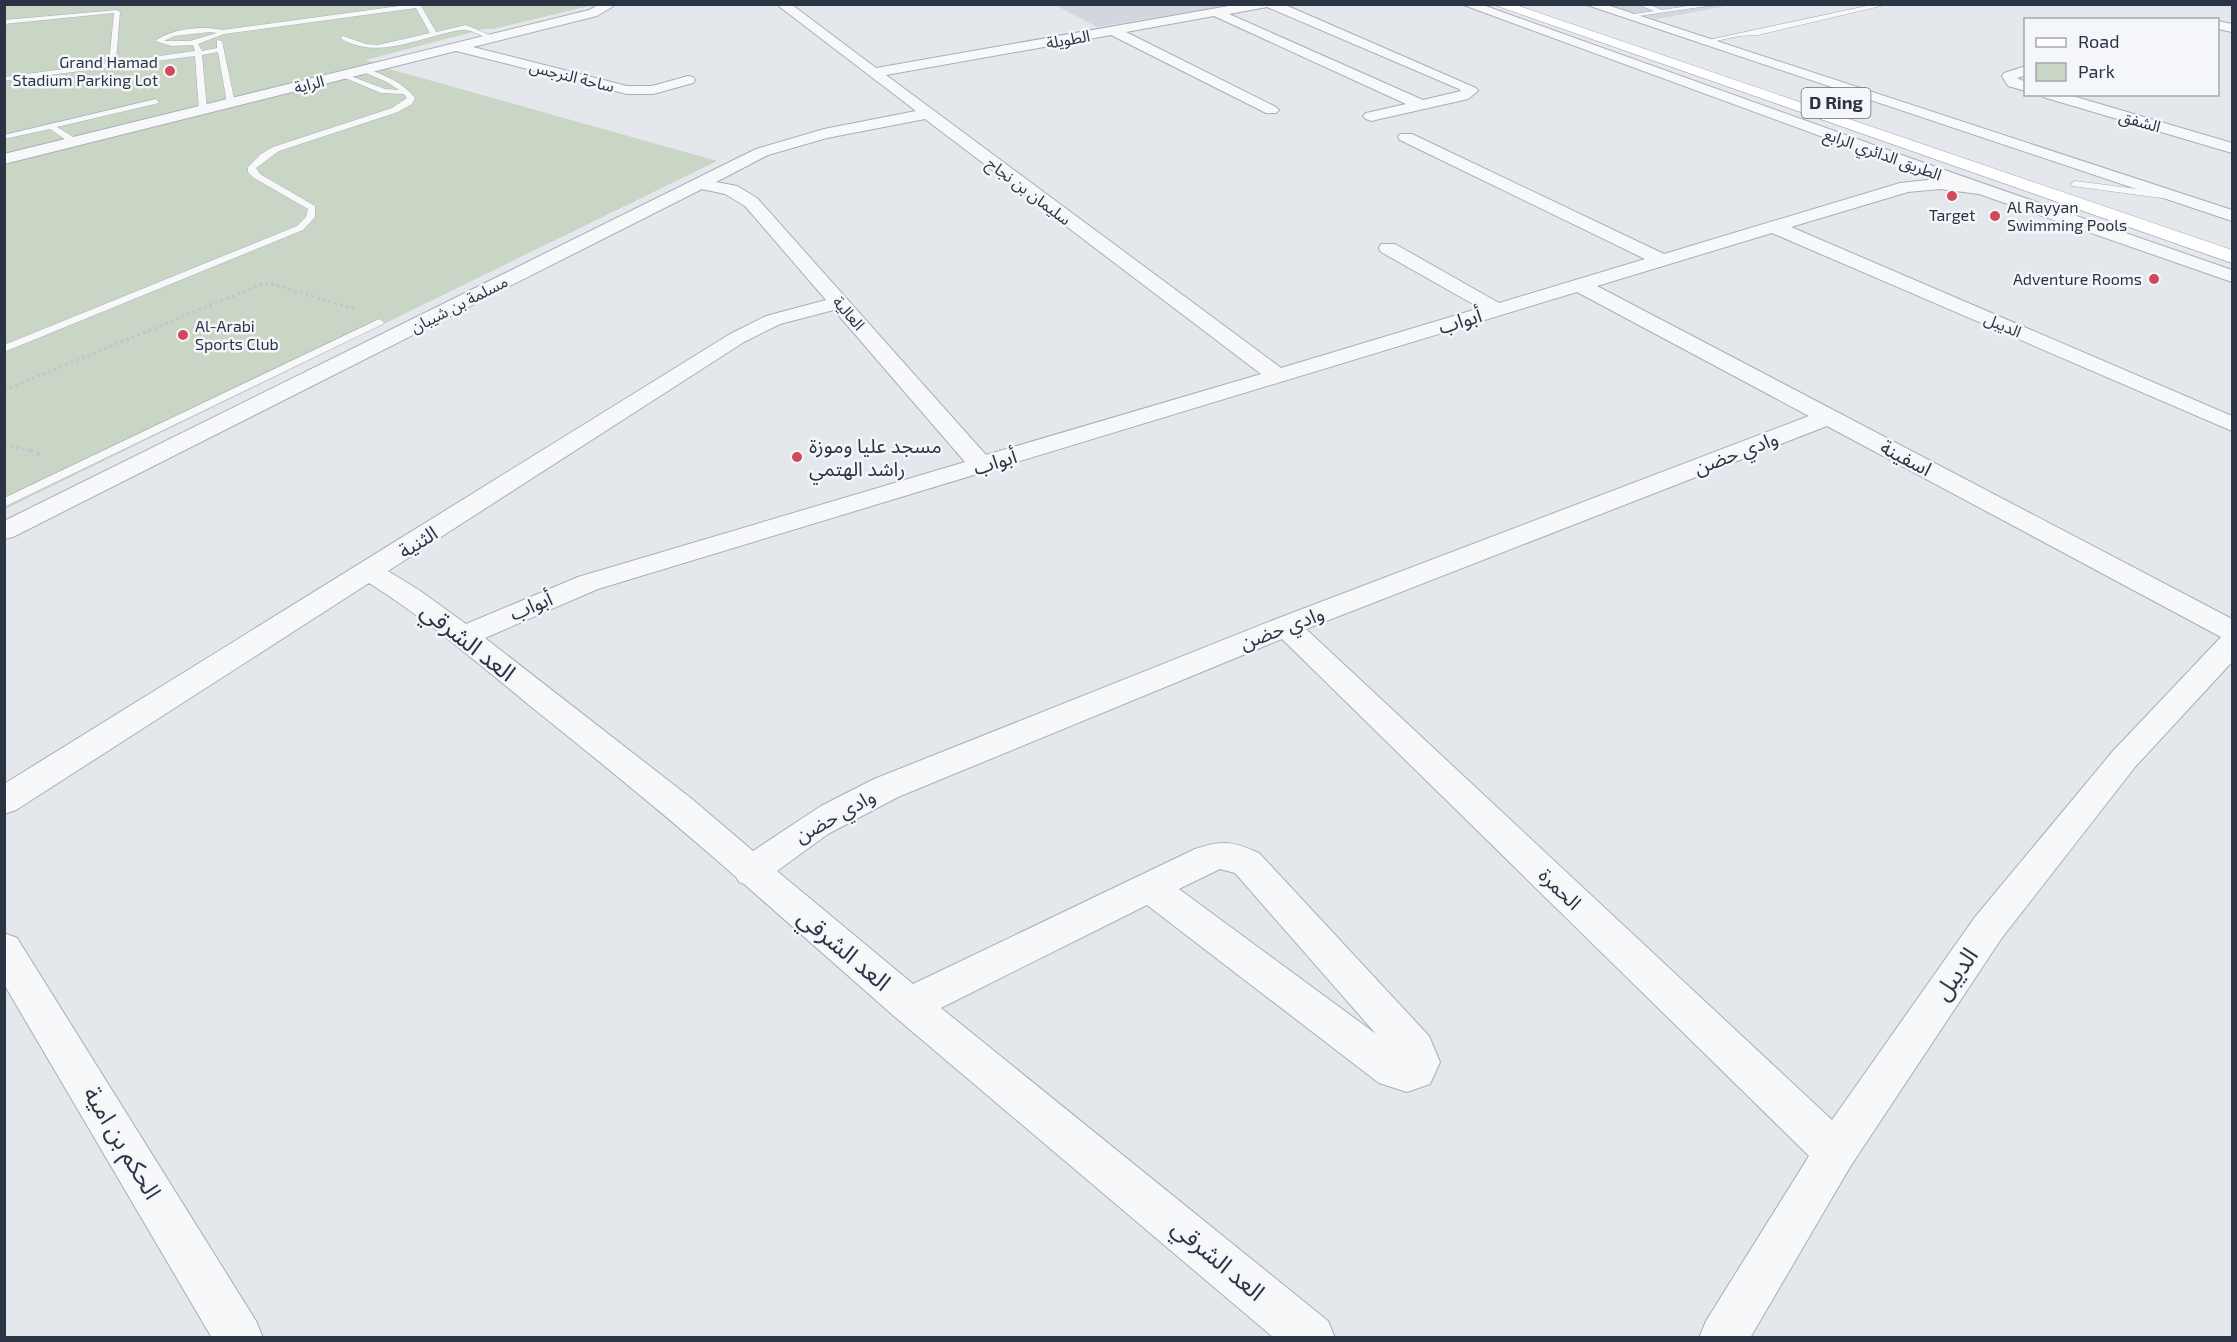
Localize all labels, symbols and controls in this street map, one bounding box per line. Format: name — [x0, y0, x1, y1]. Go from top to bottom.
legend — [2024, 18, 2219, 96]
street label: الطويلة — [1044, 25, 1092, 53]
text: Road — [2078, 30, 2119, 52]
place label: Grand Hamad Stadium Parking Lot — [13, 52, 158, 89]
street label: ساحة النرجس — [527, 56, 617, 96]
text: Park — [2078, 60, 2115, 82]
marker: Grand Hamad Stadium Parking Lot — [163, 64, 177, 78]
street label: الراية — [292, 71, 326, 97]
road number: D Ring — [1802, 88, 1870, 118]
street label: الشفق — [2117, 106, 2163, 137]
street label: الطريق الدائري الرابع — [1820, 123, 1945, 187]
street label: سليمان بن نجاح — [981, 153, 1075, 232]
marker: Target — [1945, 189, 1959, 203]
place label: Al Rayyan Swimming Pools — [2007, 197, 2127, 234]
place label: Target — [1929, 205, 1975, 224]
marker: Al Rayyan Swimming Pools — [1988, 209, 2002, 223]
place label: Adventure Rooms — [2013, 269, 2142, 288]
street label: مسلمة بن شيبان — [407, 271, 511, 337]
marker: Adventure Rooms — [2147, 272, 2161, 286]
street label: العالية — [829, 292, 869, 334]
street label: أبواب — [1435, 302, 1485, 339]
street label: الديبل — [1981, 308, 2025, 342]
place label: Al-Arabi Sports Club — [195, 316, 279, 353]
marker: Al-Arabi Sports Club — [176, 328, 190, 342]
street label: وادي حضن — [1690, 425, 1783, 483]
place label: مسجد عليا وموزة راشد الهتمي — [809, 433, 942, 485]
street label: اسفينة — [1877, 434, 1936, 481]
street label: أبواب — [970, 443, 1020, 480]
marker: مسجد عليا وموزة راشد الهتمي — [790, 450, 804, 464]
street label: الثنية — [394, 520, 441, 562]
street label: أبواب — [506, 585, 556, 626]
street label: العد الشرقي — [412, 595, 522, 691]
street label: وادي حضن — [1236, 600, 1329, 658]
street label: وادي حضن — [790, 783, 881, 851]
street label: الحمرة — [1534, 862, 1587, 915]
street label: العد الشرقي — [789, 902, 897, 1000]
street label: الديبل — [1926, 941, 1983, 1005]
street label: الحكم بن امية — [75, 1081, 168, 1206]
street label: العد الشرقي — [1163, 1212, 1271, 1310]

